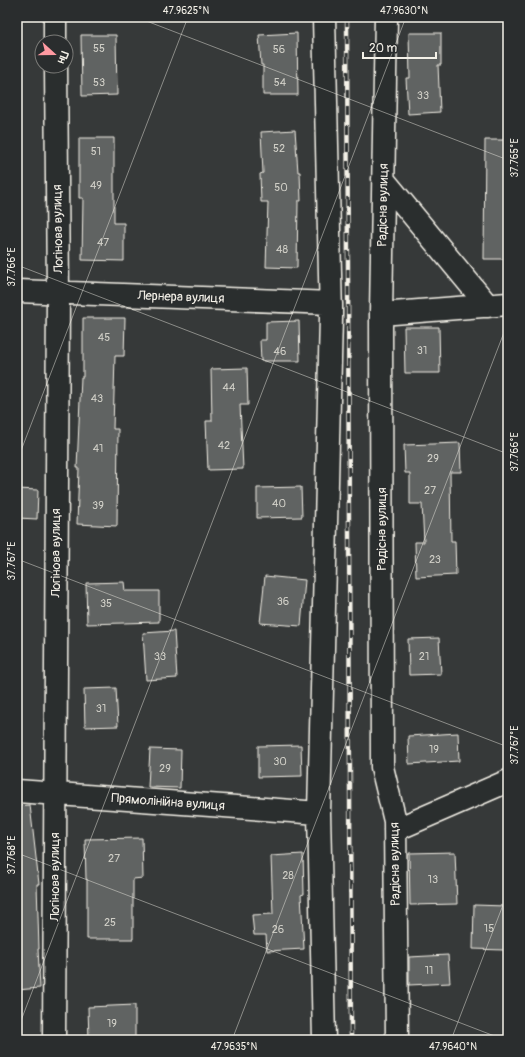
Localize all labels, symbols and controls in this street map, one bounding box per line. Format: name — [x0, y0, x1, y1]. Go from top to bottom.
text: 47.9625°N — [163, 5, 209, 17]
text: 47.9630°N — [380, 5, 428, 17]
north arrow — [34, 34, 74, 74]
scale bar — [363, 34, 436, 60]
text: 20 m — [369, 41, 398, 56]
house number: 55 — [93, 42, 105, 55]
house number: 56 — [273, 43, 285, 56]
text: Пн — [54, 49, 71, 66]
house number: 53 — [93, 76, 105, 89]
house number: 54 — [274, 76, 287, 89]
house number: 33 — [417, 89, 429, 102]
text: 37.765°E — [509, 138, 521, 178]
house number: 52 — [273, 142, 285, 155]
house number: 51 — [91, 145, 101, 158]
street label: Радісна вулиця — [374, 163, 392, 247]
house number: 49 — [90, 179, 102, 192]
house number: 50 — [274, 181, 288, 194]
street label: Логінова вулиця — [49, 184, 67, 275]
house number: 47 — [97, 236, 109, 249]
house number: 48 — [276, 243, 288, 256]
text: 37.766°E — [6, 247, 18, 287]
street label: Лернера вулиця — [136, 287, 225, 307]
house number: 45 — [98, 331, 110, 344]
house number: 31 — [417, 344, 427, 357]
house number: 46 — [274, 345, 286, 358]
house number: 44 — [223, 381, 236, 394]
house number: 43 — [91, 392, 103, 405]
text: 37.766°E — [509, 432, 521, 472]
house number: 42 — [218, 439, 230, 452]
house number: 41 — [93, 442, 103, 455]
house number: 29 — [427, 452, 439, 465]
house number: 27 — [424, 484, 436, 497]
street label: Радісна вулиця — [374, 487, 390, 571]
house number: 40 — [272, 497, 286, 510]
house number: 39 — [92, 499, 104, 512]
street label: Логінова вулиця — [48, 508, 64, 599]
text: 37.767°E — [6, 542, 18, 580]
house number: 23 — [429, 553, 441, 566]
house number: 36 — [277, 595, 289, 608]
house number: 35 — [100, 597, 112, 610]
house number: 33 — [154, 650, 166, 663]
house number: 21 — [419, 650, 429, 663]
house number: 31 — [96, 702, 106, 715]
text: 37.767°E — [509, 726, 521, 764]
house number: 19 — [429, 743, 439, 756]
house number: 30 — [273, 755, 287, 768]
house number: 29 — [159, 762, 171, 775]
street label: Прямолінійна вулиця — [111, 790, 225, 814]
street label: Радісна вулиця — [386, 822, 404, 906]
street label: Логінова вулиця — [47, 832, 63, 923]
text: 37.768°E — [6, 836, 18, 874]
house number: 27 — [108, 852, 120, 865]
house number: 28 — [282, 869, 294, 882]
house number: 13 — [428, 873, 438, 886]
house number: 25 — [104, 916, 116, 929]
house number: 15 — [484, 922, 494, 935]
house number: 26 — [272, 923, 284, 936]
house number: 11 — [425, 964, 433, 977]
house number: 19 — [107, 1017, 117, 1030]
text: 47.9635°N — [211, 1041, 257, 1053]
text: 47.9640°N — [429, 1041, 477, 1053]

